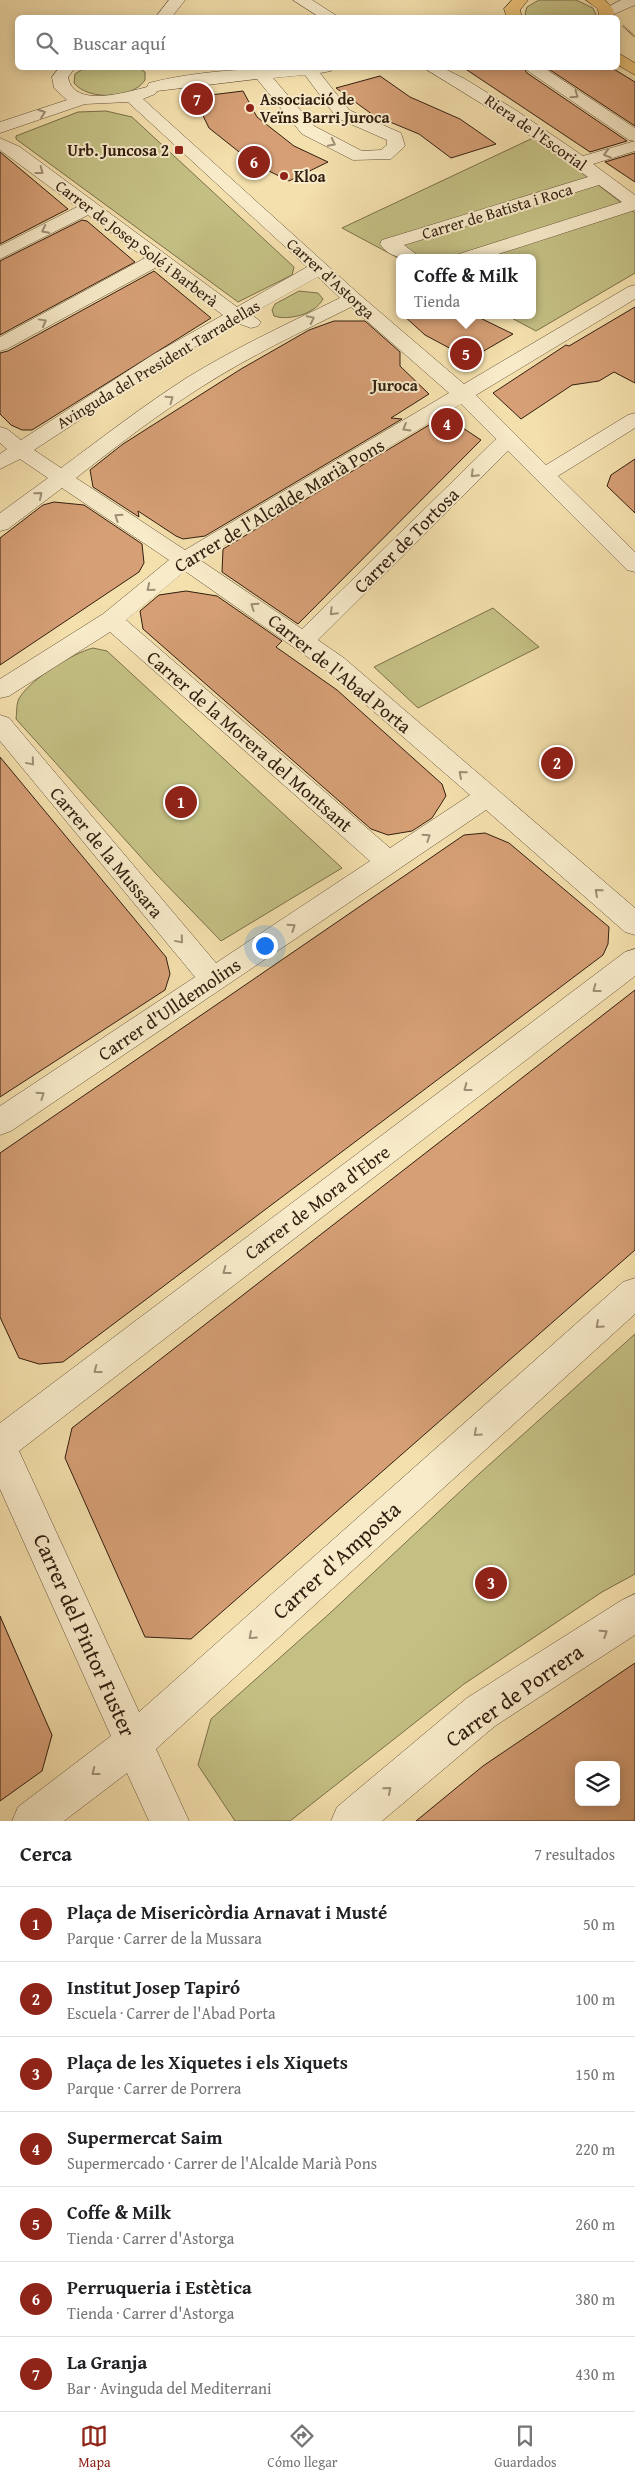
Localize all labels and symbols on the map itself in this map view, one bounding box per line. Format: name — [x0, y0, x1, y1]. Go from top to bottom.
pin: 7 — [181, 80, 213, 118]
place label: Associació de Veïns Barri Juroca — [260, 87, 390, 129]
street label: Riera de l'Escorial — [480, 88, 592, 176]
one-way arrow — [569, 89, 579, 98]
marker: Associació de Veïns Barri Juroca — [244, 102, 256, 114]
one-way arrow — [37, 109, 46, 119]
one-way arrow — [327, 137, 336, 147]
place label: Urb. Juncosa 2 — [67, 138, 169, 162]
pin: 6 — [238, 143, 270, 181]
marker: Urb. Juncosa 2 — [173, 144, 185, 156]
one-way arrow — [604, 148, 612, 158]
place label: Kloa — [294, 164, 327, 188]
one-way arrow — [34, 165, 43, 173]
marker: Kloa — [278, 170, 290, 182]
street label: Carrer de Josep Solé i Barberà — [51, 174, 224, 313]
street label: Carrer de Batista i Roca — [419, 177, 576, 245]
one-way arrow — [42, 224, 51, 234]
street label: Carrer d'Astorga — [282, 232, 381, 325]
street label: Avinguda del President Tarradellas — [52, 294, 264, 434]
one-way arrow — [306, 316, 315, 326]
one-way arrow — [38, 318, 47, 328]
pin: 5 — [450, 335, 482, 373]
district label: Juroca — [369, 373, 419, 397]
one-way arrow — [164, 396, 174, 405]
pin: 4 — [431, 405, 463, 443]
one-way arrow — [402, 421, 411, 431]
street label: Carrer de l'Alcalde Marià Pons — [169, 431, 389, 579]
one-way arrow — [471, 468, 480, 477]
street label: Carrer de Tortosa — [347, 481, 465, 599]
one-way arrow — [34, 492, 43, 501]
one-way arrow — [115, 514, 124, 523]
one-way arrow — [147, 583, 156, 591]
one-way arrow — [250, 603, 260, 612]
street label: Carrer de l'Abad Porta — [262, 606, 418, 740]
one-way arrow — [330, 606, 339, 615]
street label: Carrer de la Morera del Montsant — [141, 644, 359, 839]
pin: 2 — [541, 744, 573, 782]
one-way arrow — [26, 756, 35, 765]
one-way arrow — [459, 771, 468, 780]
street label: Carrer de la Mussara — [44, 780, 170, 924]
pin: 1 — [165, 783, 197, 821]
one-way arrow — [422, 834, 431, 843]
one-way arrow — [595, 889, 604, 898]
one-way arrow — [286, 924, 296, 933]
your location — [252, 933, 278, 959]
one-way arrow — [175, 934, 183, 943]
street label: Carrer d'Ulldemolins — [92, 951, 246, 1067]
one-way arrow — [592, 983, 602, 992]
one-way arrow — [464, 1082, 473, 1090]
one-way arrow — [35, 1092, 44, 1101]
street label: Carrer de Mora d'Ebre — [238, 1138, 396, 1266]
one-way arrow — [223, 1265, 232, 1274]
one-way arrow — [595, 1319, 604, 1328]
one-way arrow — [94, 1364, 103, 1372]
one-way arrow — [474, 1427, 483, 1436]
street label: Carrer d'Amposta — [265, 1493, 408, 1626]
street label: Carrer del Pintor Fuster — [26, 1528, 144, 1742]
pin: 3 — [475, 1564, 507, 1602]
one-way arrow — [249, 1630, 258, 1639]
one-way arrow — [599, 1630, 608, 1639]
street label: Carrer de Porrera — [439, 1635, 590, 1754]
one-way arrow — [92, 1767, 101, 1775]
one-way arrow — [383, 1786, 392, 1795]

